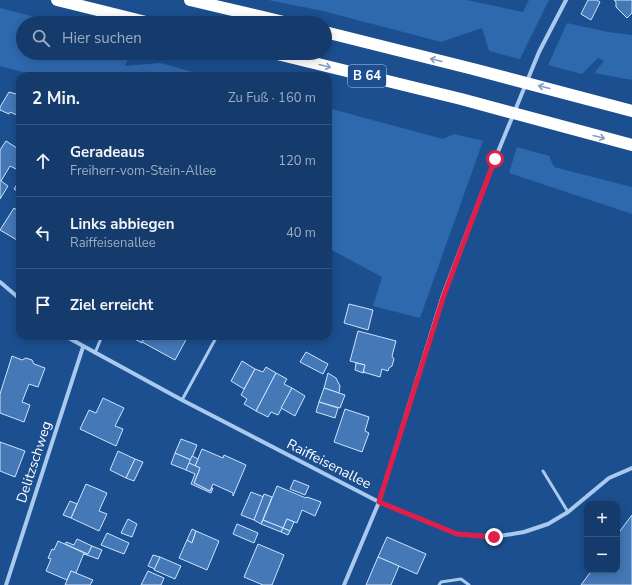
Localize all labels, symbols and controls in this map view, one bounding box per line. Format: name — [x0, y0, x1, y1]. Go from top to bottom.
search box — [16, 16, 332, 60]
icon: search — [30, 27, 52, 49]
text: Hier suchen — [62, 28, 142, 48]
one-way arrow — [429, 55, 442, 63]
one-way arrow — [318, 62, 331, 70]
road number: B 64 — [348, 65, 386, 87]
one-way arrow — [538, 83, 551, 90]
text: 2 Min. — [32, 87, 80, 110]
text: Zu Fuß · 160 m — [228, 89, 316, 107]
one-way arrow — [592, 133, 605, 141]
text: Geradeaus — [70, 142, 145, 162]
icon: ahead — [32, 150, 54, 172]
route start — [486, 150, 504, 168]
text: 120 m — [278, 152, 316, 170]
text: Freiherr-vom-Stein-Allee — [70, 162, 216, 180]
text: Links abbiegen — [70, 214, 174, 234]
icon: left — [32, 222, 54, 244]
text: 40 m — [286, 224, 316, 242]
text: Raiffeisenallee — [70, 234, 156, 252]
icon: arrive — [32, 294, 54, 316]
text: Ziel erreicht — [70, 295, 153, 315]
street label: Delitzschweg — [12, 419, 56, 505]
street label: Raiffeisenallee — [284, 435, 374, 493]
map controls — [584, 501, 620, 573]
button: + — [584, 501, 620, 537]
route end — [485, 528, 503, 546]
button: − — [584, 537, 620, 573]

